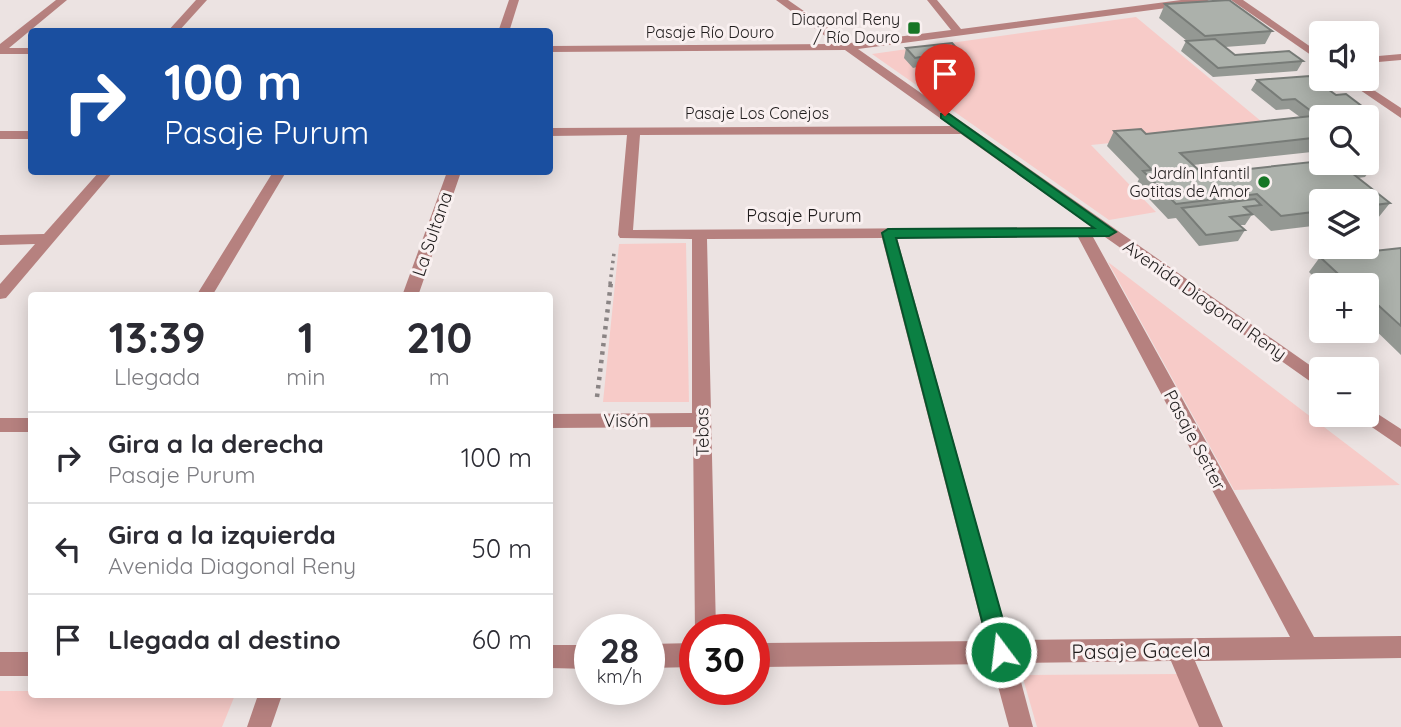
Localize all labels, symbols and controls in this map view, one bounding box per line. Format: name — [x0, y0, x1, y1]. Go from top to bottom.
place label: Diagonal Reny / Río Douro — [791, 9, 900, 47]
marker: Diagonal Reny / Río Douro — [906, 20, 922, 36]
map controls — [1309, 21, 1379, 427]
button: sound — [1309, 21, 1379, 91]
street label: Pasaje Río Douro — [646, 22, 774, 42]
pin — [915, 44, 975, 116]
text: 100 m — [164, 51, 302, 112]
icon: arrive — [926, 55, 964, 93]
icon: right — [49, 56, 140, 147]
street label: Pasaje Los Conejos — [685, 103, 829, 123]
button: search — [1309, 105, 1379, 175]
text: Pasaje Purum — [164, 112, 369, 152]
place label: Jardín Infantil Gotitas de Amor — [1130, 163, 1250, 201]
marker: Jardín Infantil Gotitas de Amor — [1256, 174, 1272, 190]
street label: La Sultana — [407, 189, 457, 279]
button: layers — [1309, 189, 1379, 259]
street label: Pasaje Purum — [746, 204, 862, 227]
street label: Avenida Diagonal Reny — [1119, 235, 1291, 365]
button: + — [1309, 273, 1379, 343]
text: 13:39 — [109, 311, 206, 364]
text: 1 — [298, 311, 314, 364]
text: 210 — [406, 311, 472, 364]
button: − — [1309, 357, 1379, 427]
text: Llegada — [114, 362, 200, 391]
text: min — [286, 362, 325, 391]
text: m — [429, 362, 450, 391]
street label: Pasaje Setter — [1159, 386, 1231, 494]
street label: Tebas — [690, 407, 714, 457]
street label: Visón — [603, 409, 649, 432]
text: Gira a la derecha — [108, 427, 324, 460]
icon: right — [49, 439, 87, 477]
text: 100 m — [461, 441, 532, 474]
text: Pasaje Purum — [108, 460, 256, 489]
text: Gira a la izquierda — [108, 518, 336, 551]
icon: left — [49, 530, 87, 568]
text: 50 m — [472, 532, 532, 565]
text: Avenida Diagonal Reny — [108, 551, 356, 580]
speed limit sign: 30 — [679, 614, 770, 705]
position arrow — [964, 615, 1038, 689]
icon: arrive — [49, 621, 87, 659]
text: Llegada al destino — [108, 623, 341, 656]
text: 60 m — [472, 623, 532, 656]
text: 28 — [600, 628, 639, 672]
street label: Pasaje Gacela — [1071, 636, 1211, 664]
text: km/h — [597, 665, 642, 688]

